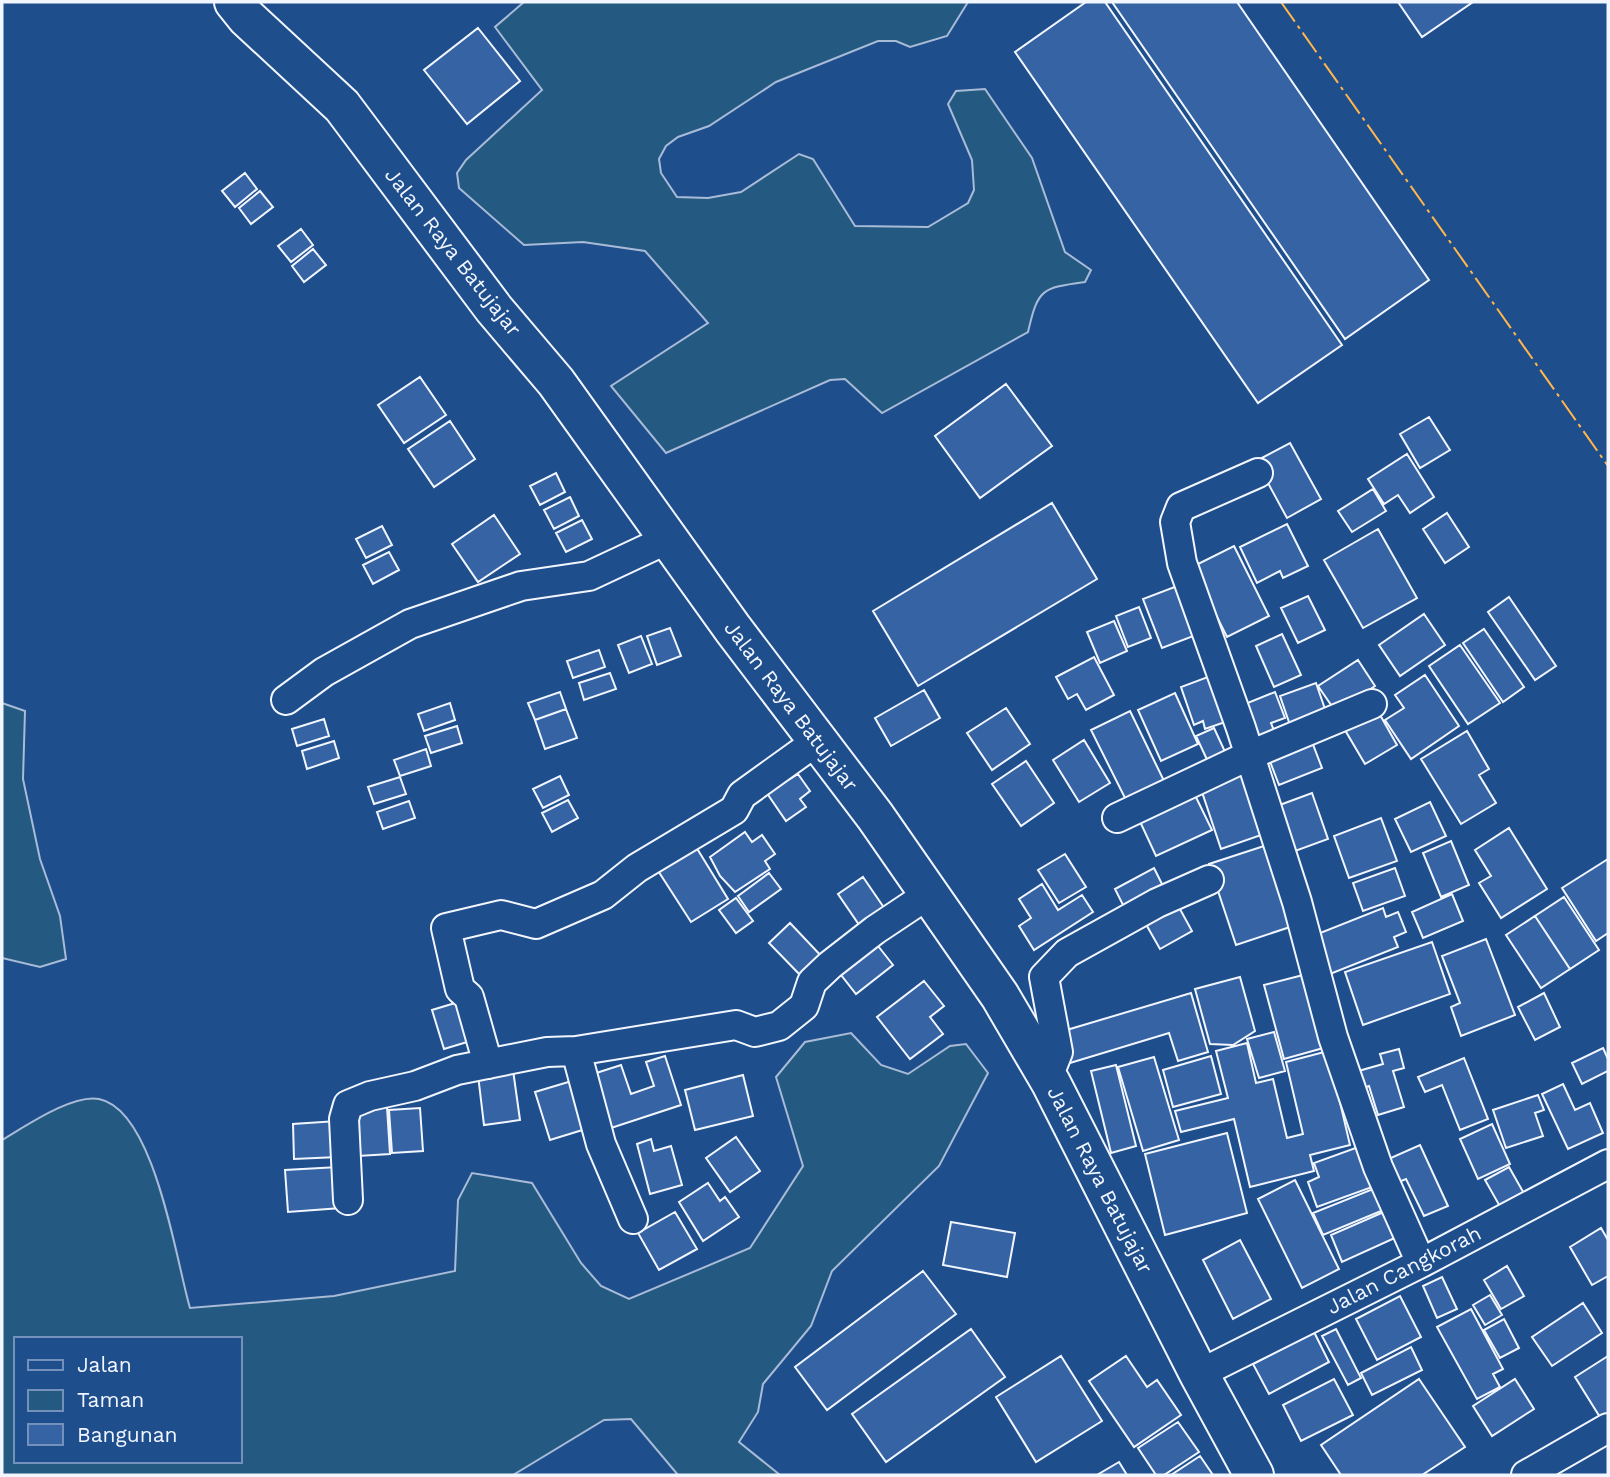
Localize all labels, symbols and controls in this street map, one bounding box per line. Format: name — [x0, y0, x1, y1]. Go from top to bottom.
street label: Jalan Raya Batujajar — [380, 163, 527, 341]
street label: Jalan Raya Batujajar — [719, 616, 864, 796]
street label: Jalan Raya Batujajar — [1042, 1082, 1159, 1278]
street label: Jalan Cangkorah — [1323, 1220, 1485, 1319]
legend — [14, 1337, 242, 1463]
text: Jalan — [77, 1352, 132, 1377]
text: Taman — [77, 1387, 144, 1412]
text: Bangunan — [77, 1422, 178, 1447]

